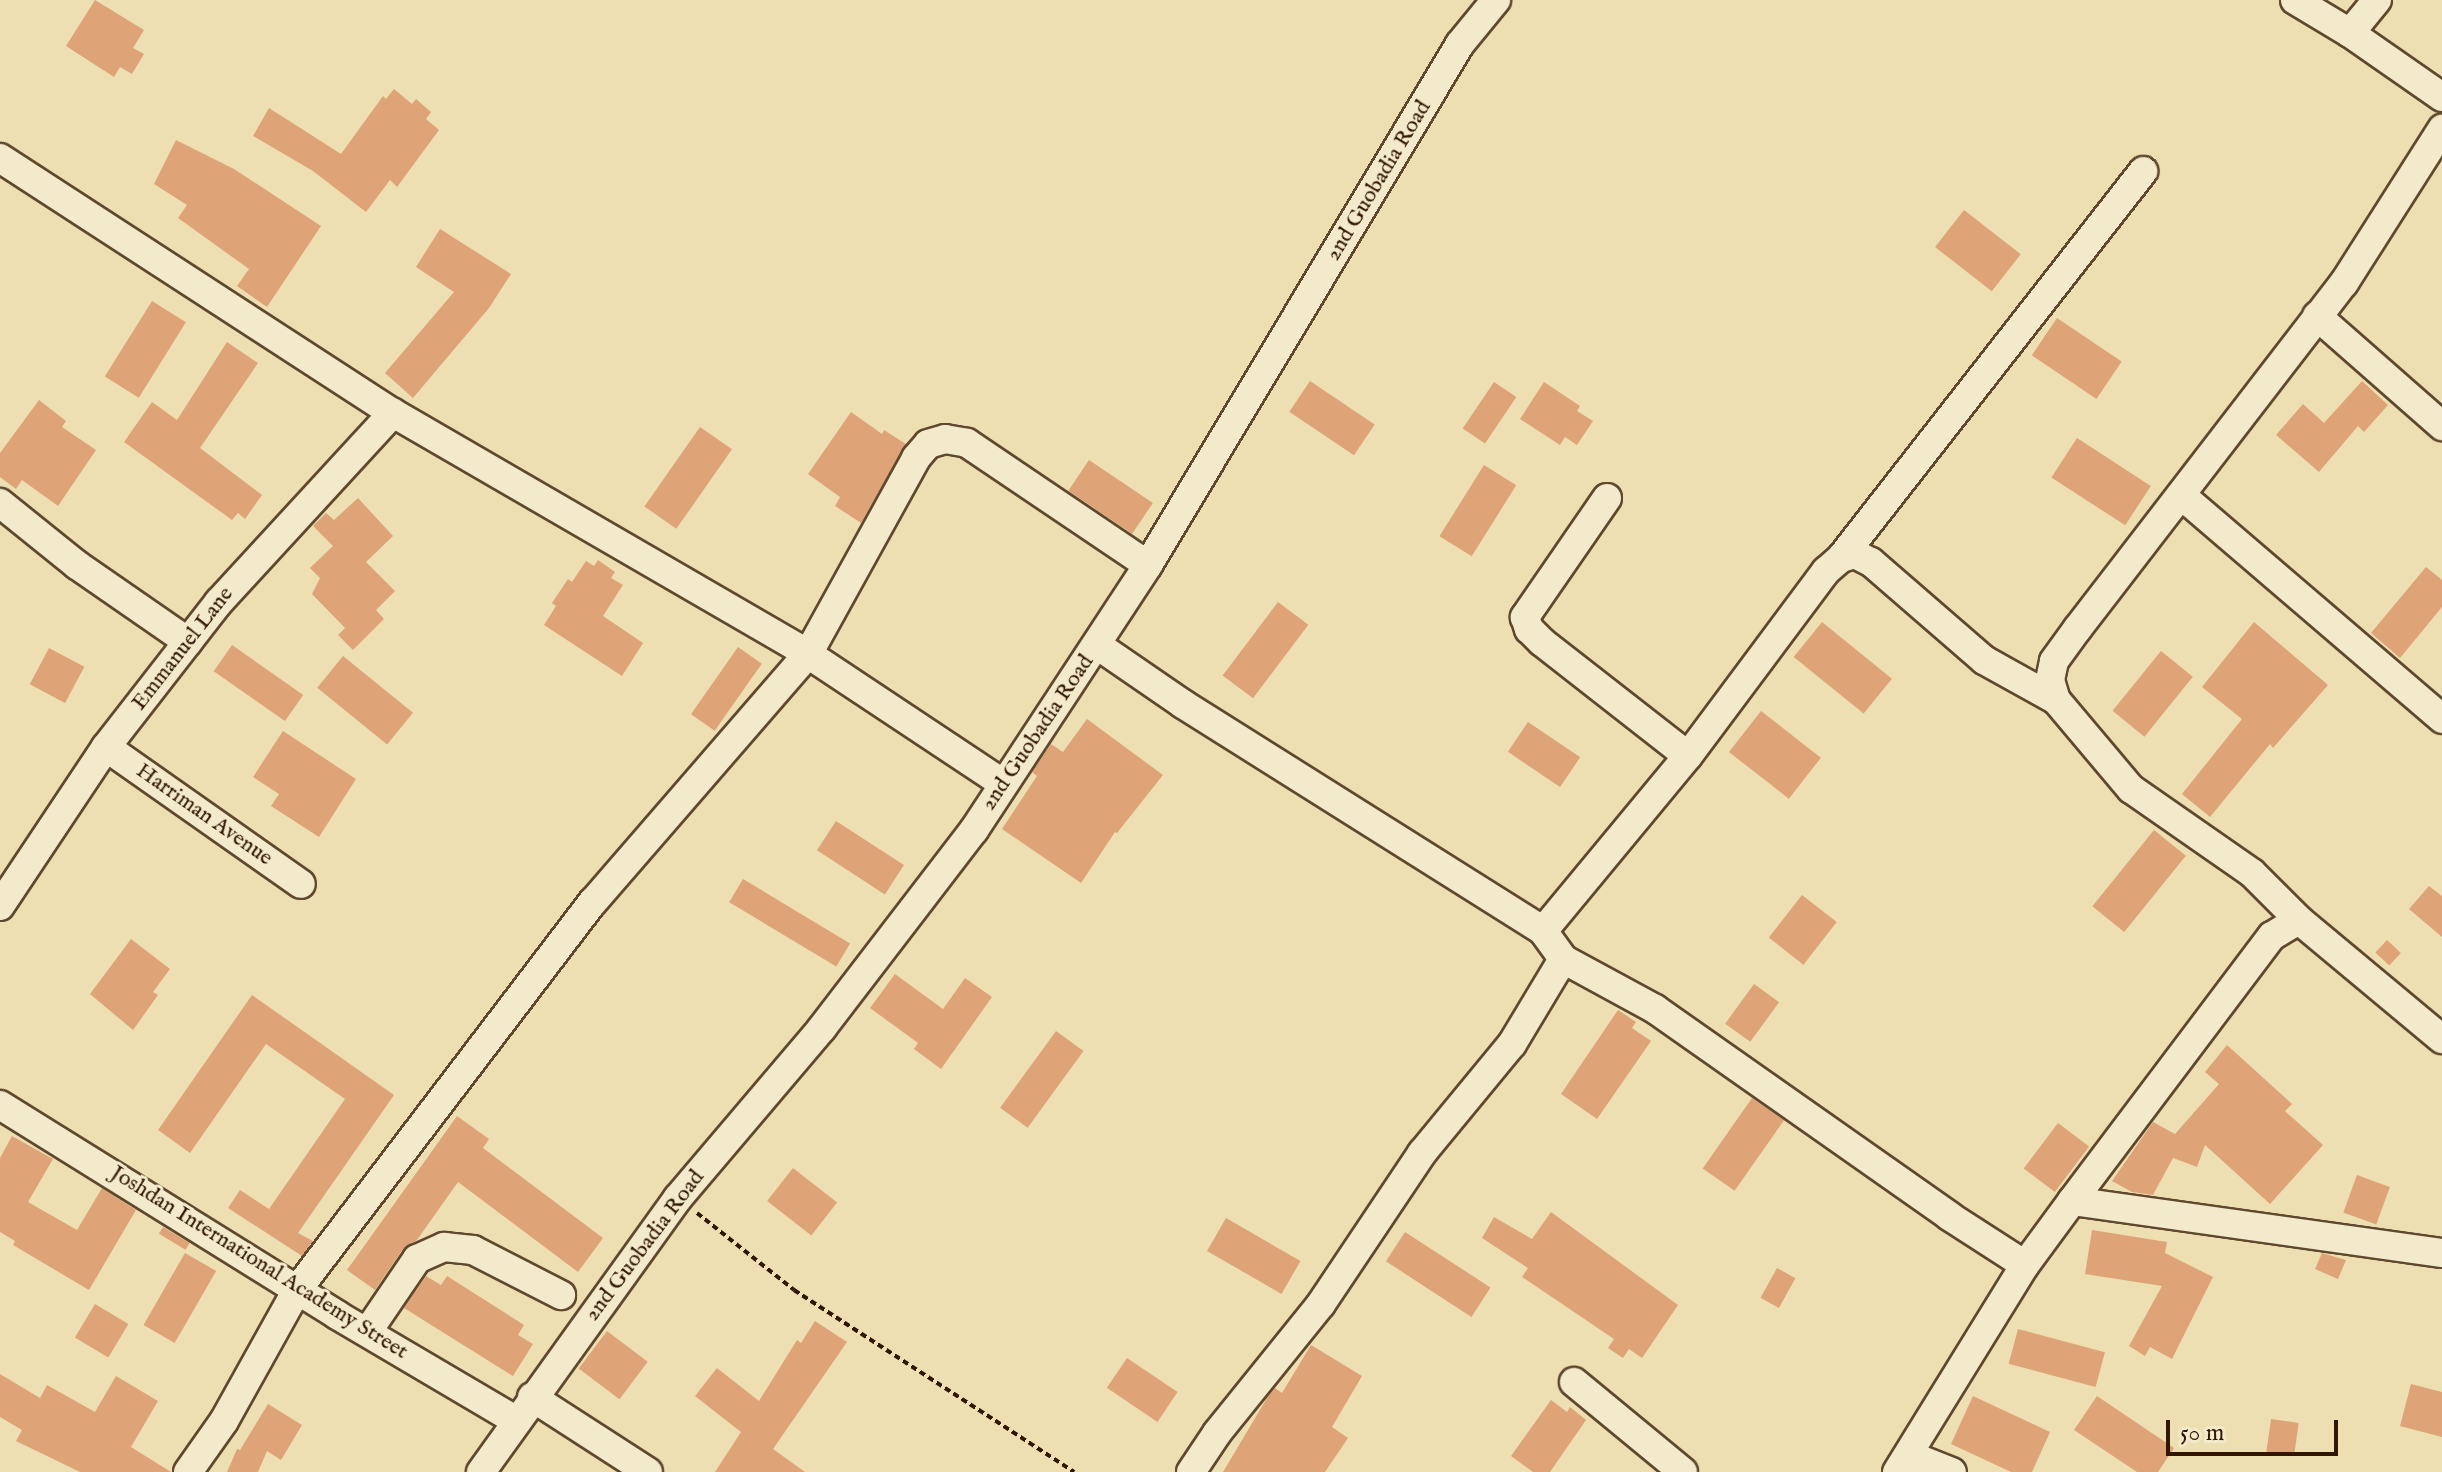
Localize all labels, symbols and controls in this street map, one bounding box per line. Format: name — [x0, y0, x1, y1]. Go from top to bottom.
street label: 2nd Guobadia Road — [1321, 96, 1437, 266]
street label: Emmanuel Lane — [127, 582, 239, 716]
street label: 2nd Guobadia Road — [976, 650, 1100, 816]
street label: Harriman Avenue — [131, 758, 277, 872]
street label: Joshdan International Academy Street — [106, 1160, 412, 1366]
street label: 2nd Guobadia Road — [580, 1165, 710, 1327]
scale bar — [2170, 1404, 2342, 1454]
text: 50 m — [2180, 1418, 2224, 1449]

